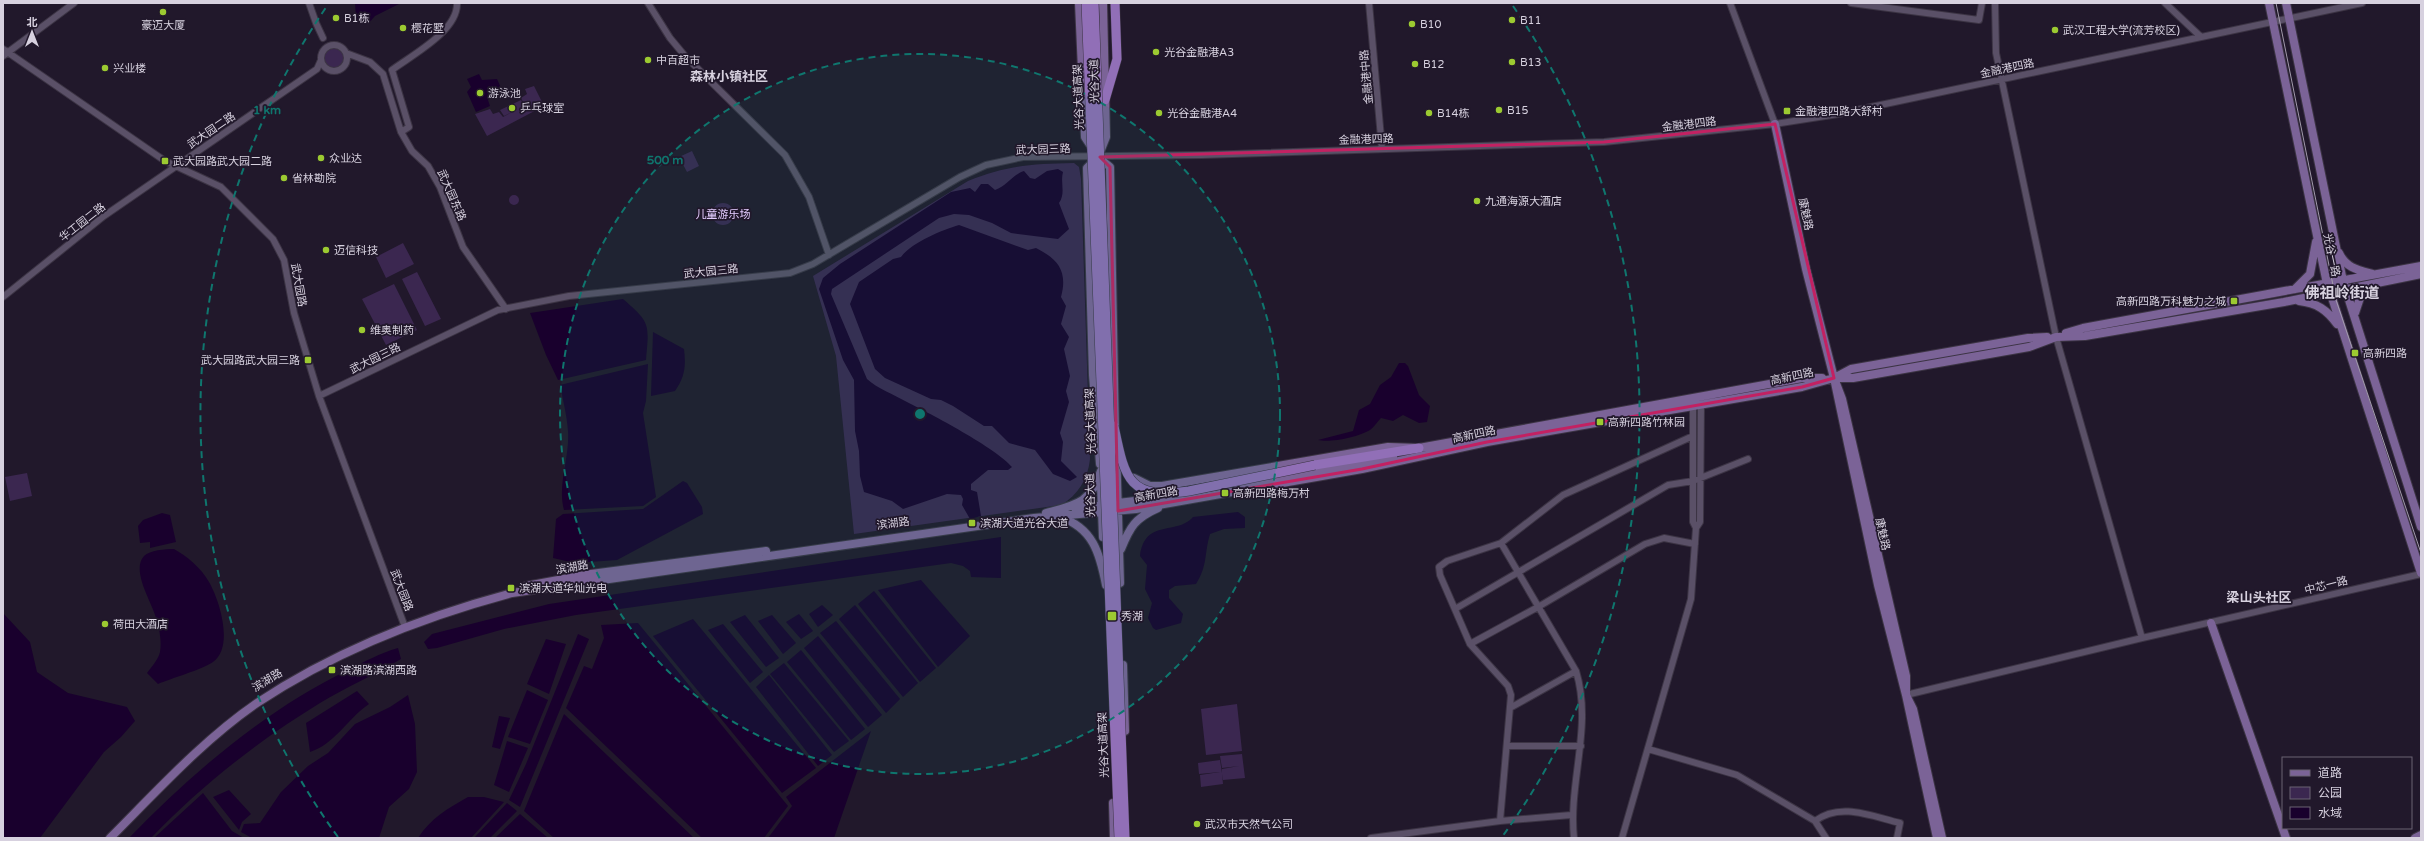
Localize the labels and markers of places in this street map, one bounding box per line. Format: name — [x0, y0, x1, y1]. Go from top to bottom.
marker: 豪迈大厦 — [158, 7, 168, 17]
place label: B1栋 — [344, 12, 370, 25]
marker: B1栋 — [331, 13, 341, 23]
place label: B11 — [1520, 14, 1541, 27]
marker: B11 — [1507, 15, 1517, 25]
place label: B10 — [1420, 18, 1442, 31]
place label: 豪迈大厦 — [141, 19, 185, 32]
marker: B10 — [1407, 19, 1417, 29]
place label: 樱花墅 — [411, 22, 444, 35]
marker: 樱花墅 — [398, 23, 408, 33]
place label: 武汉工程大学(流芳校区) — [2063, 24, 2180, 37]
marker: 武汉工程大学(流芳校区) — [2050, 25, 2060, 35]
place label: 光谷金融港A3 — [1164, 46, 1234, 59]
marker: 光谷金融港A3 — [1151, 47, 1161, 57]
place label: 中百超市 — [656, 54, 700, 67]
marker: 中百超市 — [643, 55, 653, 65]
place label: B13 — [1520, 56, 1542, 69]
marker: B13 — [1507, 57, 1517, 67]
place label: B12 — [1423, 58, 1445, 71]
marker: B12 — [1410, 59, 1420, 69]
place label: 兴业楼 — [113, 62, 146, 75]
marker: 兴业楼 — [100, 63, 110, 73]
place label: 游泳池 — [488, 87, 521, 100]
marker: 游泳池 — [475, 88, 485, 98]
place label: 乒乓球室 — [520, 102, 564, 115]
marker: 乒乓球室 — [507, 103, 517, 113]
place label: B15 — [1507, 104, 1529, 117]
marker: B15 — [1494, 105, 1504, 115]
place label: 金融港四路大舒村 — [1795, 105, 1883, 118]
marker: 金融港四路大舒村 — [1782, 106, 1792, 116]
place label: 光谷金融港A4 — [1167, 107, 1237, 120]
place label: B14栋 — [1437, 107, 1469, 120]
marker: 光谷金融港A4 — [1154, 108, 1164, 118]
marker: B14栋 — [1424, 108, 1434, 118]
place label: 众业达 — [329, 152, 362, 165]
marker: 众业达 — [316, 153, 326, 163]
place label: 武大园路武大园二路 — [173, 155, 272, 168]
marker: 武大园路武大园二路 — [160, 156, 170, 166]
place label: 省林勘院 — [292, 172, 336, 185]
marker: 省林勘院 — [279, 173, 289, 183]
place label: 九通海源大酒店 — [1485, 195, 1562, 208]
marker: 九通海源大酒店 — [1472, 196, 1482, 206]
place label: 迈信科技 — [334, 244, 378, 257]
marker: 迈信科技 — [321, 245, 331, 255]
place label: 高新四路万科魅力之城 — [2116, 295, 2226, 308]
marker: 高新四路万科魅力之城 — [2229, 296, 2239, 306]
place label: 维奥制药 — [370, 324, 414, 337]
marker: 维奥制药 — [357, 325, 367, 335]
place label: 高新四路 — [2363, 347, 2407, 360]
marker: 高新四路 — [2350, 348, 2360, 358]
place label: 武大园路武大园三路 — [201, 354, 300, 367]
marker: 武大园路武大园三路 — [303, 355, 313, 365]
centre of rings — [913, 407, 927, 421]
place label: 高新四路竹林园 — [1608, 416, 1685, 429]
marker: 高新四路竹林园 — [1595, 417, 1605, 427]
place label: 高新四路梅万村 — [1233, 487, 1310, 500]
marker: 高新四路梅万村 — [1220, 488, 1230, 498]
place label: 滨湖大道光谷大道 — [980, 517, 1068, 530]
marker: 滨湖大道光谷大道 — [967, 518, 977, 528]
place label: 滨湖大道华灿光电 — [519, 582, 607, 595]
marker: 滨湖大道华灿光电 — [506, 583, 516, 593]
marker: 秀湖 — [1106, 610, 1118, 622]
place label: 秀湖 — [1121, 610, 1143, 623]
place label: 荷田大酒店 — [113, 618, 168, 631]
marker: 荷田大酒店 — [100, 619, 110, 629]
place label: 滨湖路滨湖西路 — [340, 664, 417, 677]
marker: 滨湖路滨湖西路 — [327, 665, 337, 675]
place label: 武汉市天然气公司 — [1205, 818, 1293, 831]
marker: 武汉市天然气公司 — [1192, 819, 1202, 829]

